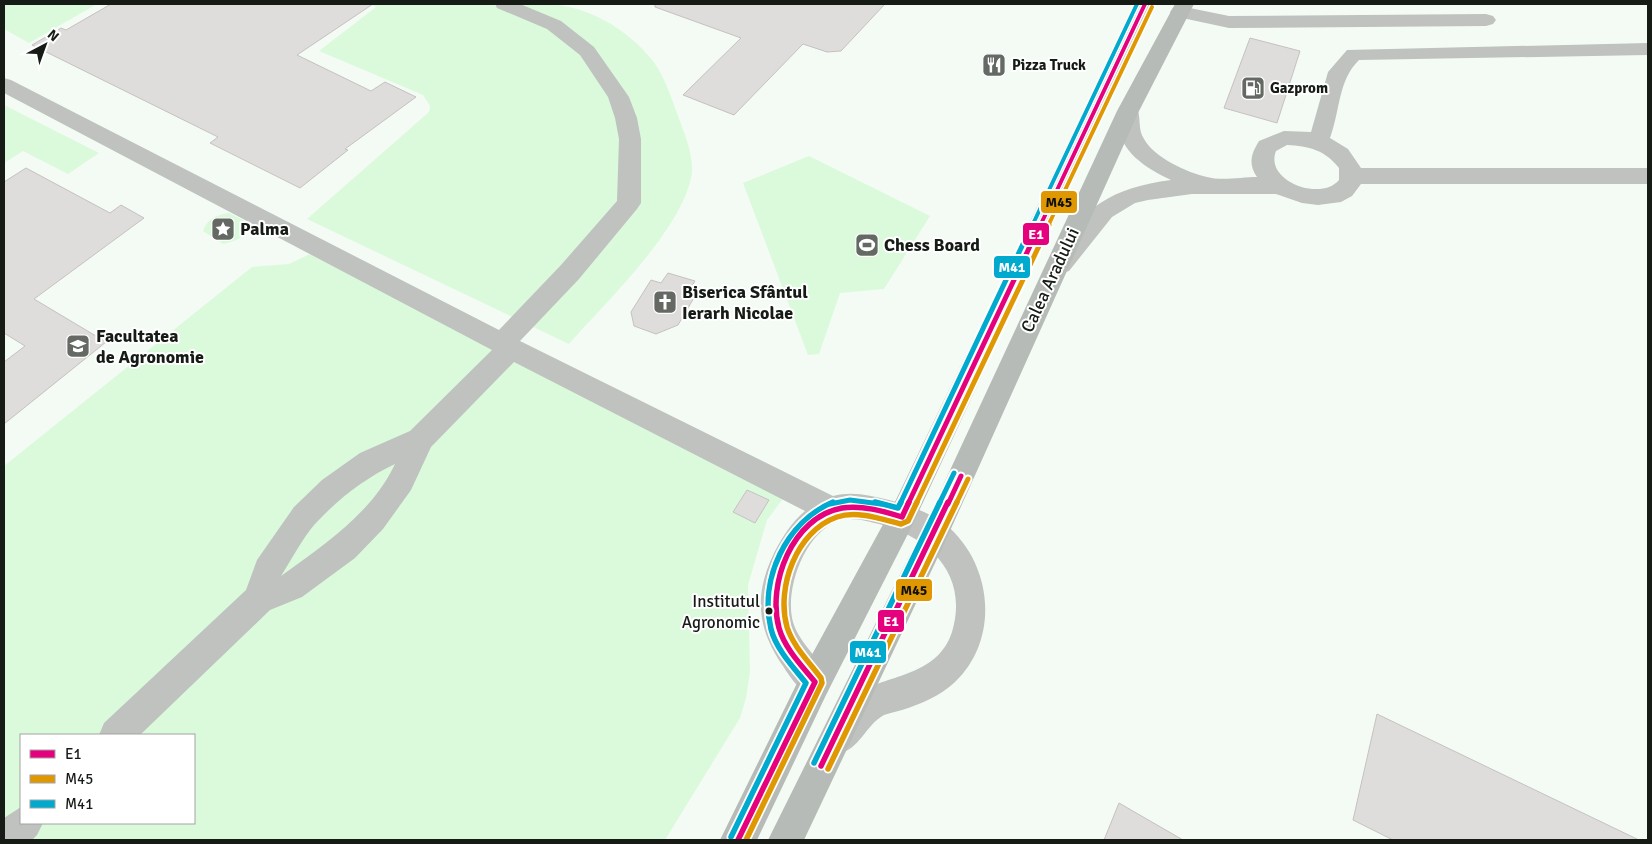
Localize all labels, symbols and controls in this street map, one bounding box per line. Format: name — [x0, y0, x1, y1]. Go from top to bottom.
north arrow — [20, 20, 70, 70]
text: N — [44, 26, 62, 45]
restaurant icon: Pizza Truck — [981, 52, 1007, 78]
place label: Pizza Truck — [1012, 56, 1086, 74]
fuel station icon: Gazprom — [1240, 75, 1266, 101]
place label: Gazprom — [1270, 79, 1328, 97]
line badge: M45 — [1040, 190, 1078, 214]
text: M45 — [1046, 194, 1072, 211]
place icon: Palma — [210, 216, 236, 242]
place label: Palma — [240, 218, 289, 240]
line badge: E1 — [1022, 222, 1050, 246]
street label: Calea Aradului — [1016, 224, 1084, 336]
text: E1 — [1028, 226, 1044, 243]
sports icon: Chess Board — [854, 232, 880, 258]
place label: Chess Board — [884, 234, 980, 256]
line badge: M41 — [993, 255, 1031, 279]
text: M41 — [999, 259, 1026, 276]
place label: Biserica Sfântul Ierarh Nicolae — [682, 281, 808, 324]
church icon: Biserica Sfântul Ierarh Nicolae — [652, 289, 678, 315]
place label: Facultatea de Agronomie — [96, 325, 204, 368]
school or university icon: Facultatea de Agronomie — [65, 333, 91, 359]
line badge: M45 — [895, 578, 933, 602]
text: M45 — [901, 582, 927, 599]
place label: Institutul Agronomic — [682, 591, 760, 633]
marker: Institutul Agronomic — [764, 606, 774, 616]
line badge: E1 — [877, 609, 905, 633]
text: E1 — [883, 613, 899, 630]
line badge: M41 — [849, 640, 887, 664]
text: M41 — [855, 644, 882, 661]
legend — [20, 734, 195, 824]
text: E1 — [65, 745, 82, 763]
text: M45 — [65, 770, 93, 788]
text: M41 — [65, 795, 93, 813]

